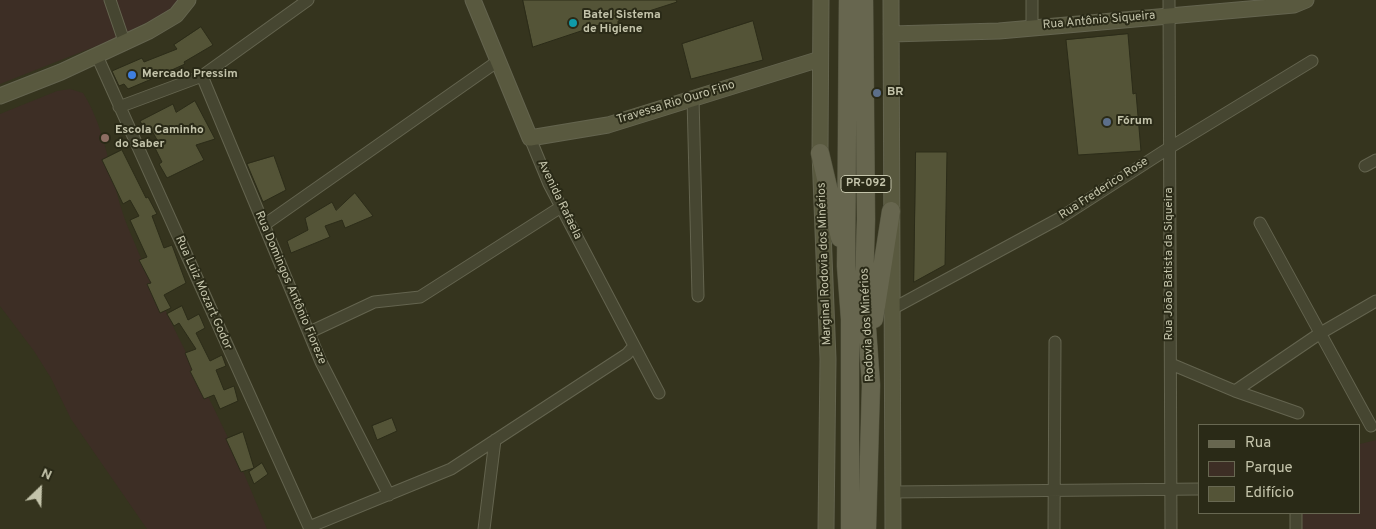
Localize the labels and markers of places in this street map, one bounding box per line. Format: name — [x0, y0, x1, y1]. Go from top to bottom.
place label: Batel Sistema de Higiene — [583, 9, 661, 37]
marker: Batel Sistema de Higiene — [567, 17, 579, 29]
place label: Mercado Pressim — [142, 68, 238, 82]
marker: Mercado Pressim — [126, 69, 138, 81]
place label: BR — [887, 86, 904, 100]
marker: BR — [871, 87, 883, 99]
place label: Fórum — [1117, 115, 1152, 129]
marker: Fórum — [1101, 116, 1113, 128]
place label: Escola Caminho do Saber — [115, 124, 204, 152]
marker: Escola Caminho do Saber — [99, 132, 111, 144]

